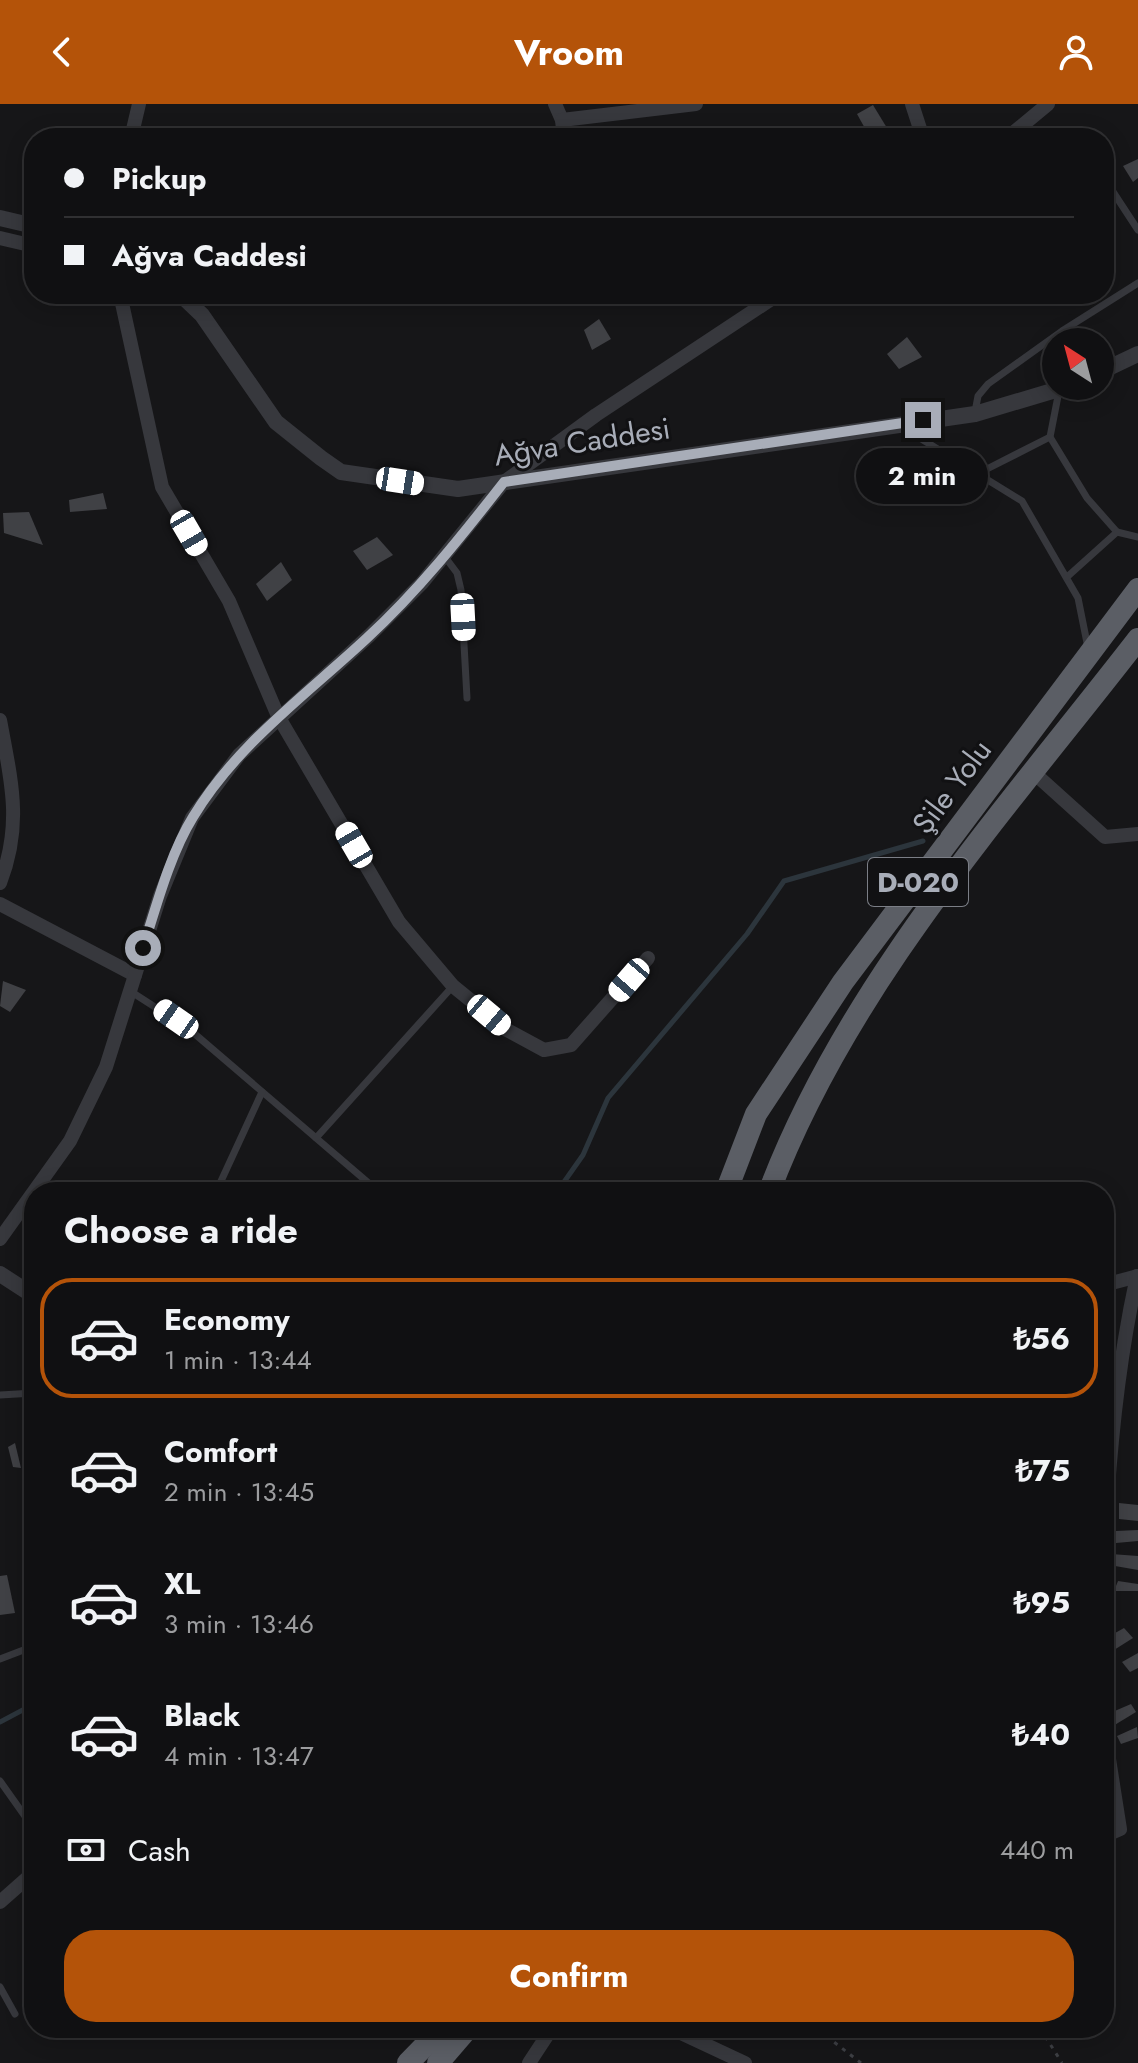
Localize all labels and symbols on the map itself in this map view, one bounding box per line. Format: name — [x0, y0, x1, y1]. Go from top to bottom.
north arrow — [1042, 328, 1114, 400]
route end — [905, 402, 941, 438]
street label: Ağva Caddesi — [491, 406, 673, 477]
callout: 2 min — [857, 448, 989, 504]
car — [374, 465, 426, 497]
car — [167, 506, 211, 560]
car — [450, 592, 476, 642]
street label: Şile Yolu — [902, 730, 1001, 843]
car — [332, 818, 376, 872]
road number: D-020 — [868, 858, 968, 906]
route start — [125, 930, 161, 966]
car — [604, 954, 654, 1006]
car — [463, 990, 515, 1040]
car — [149, 995, 203, 1043]

